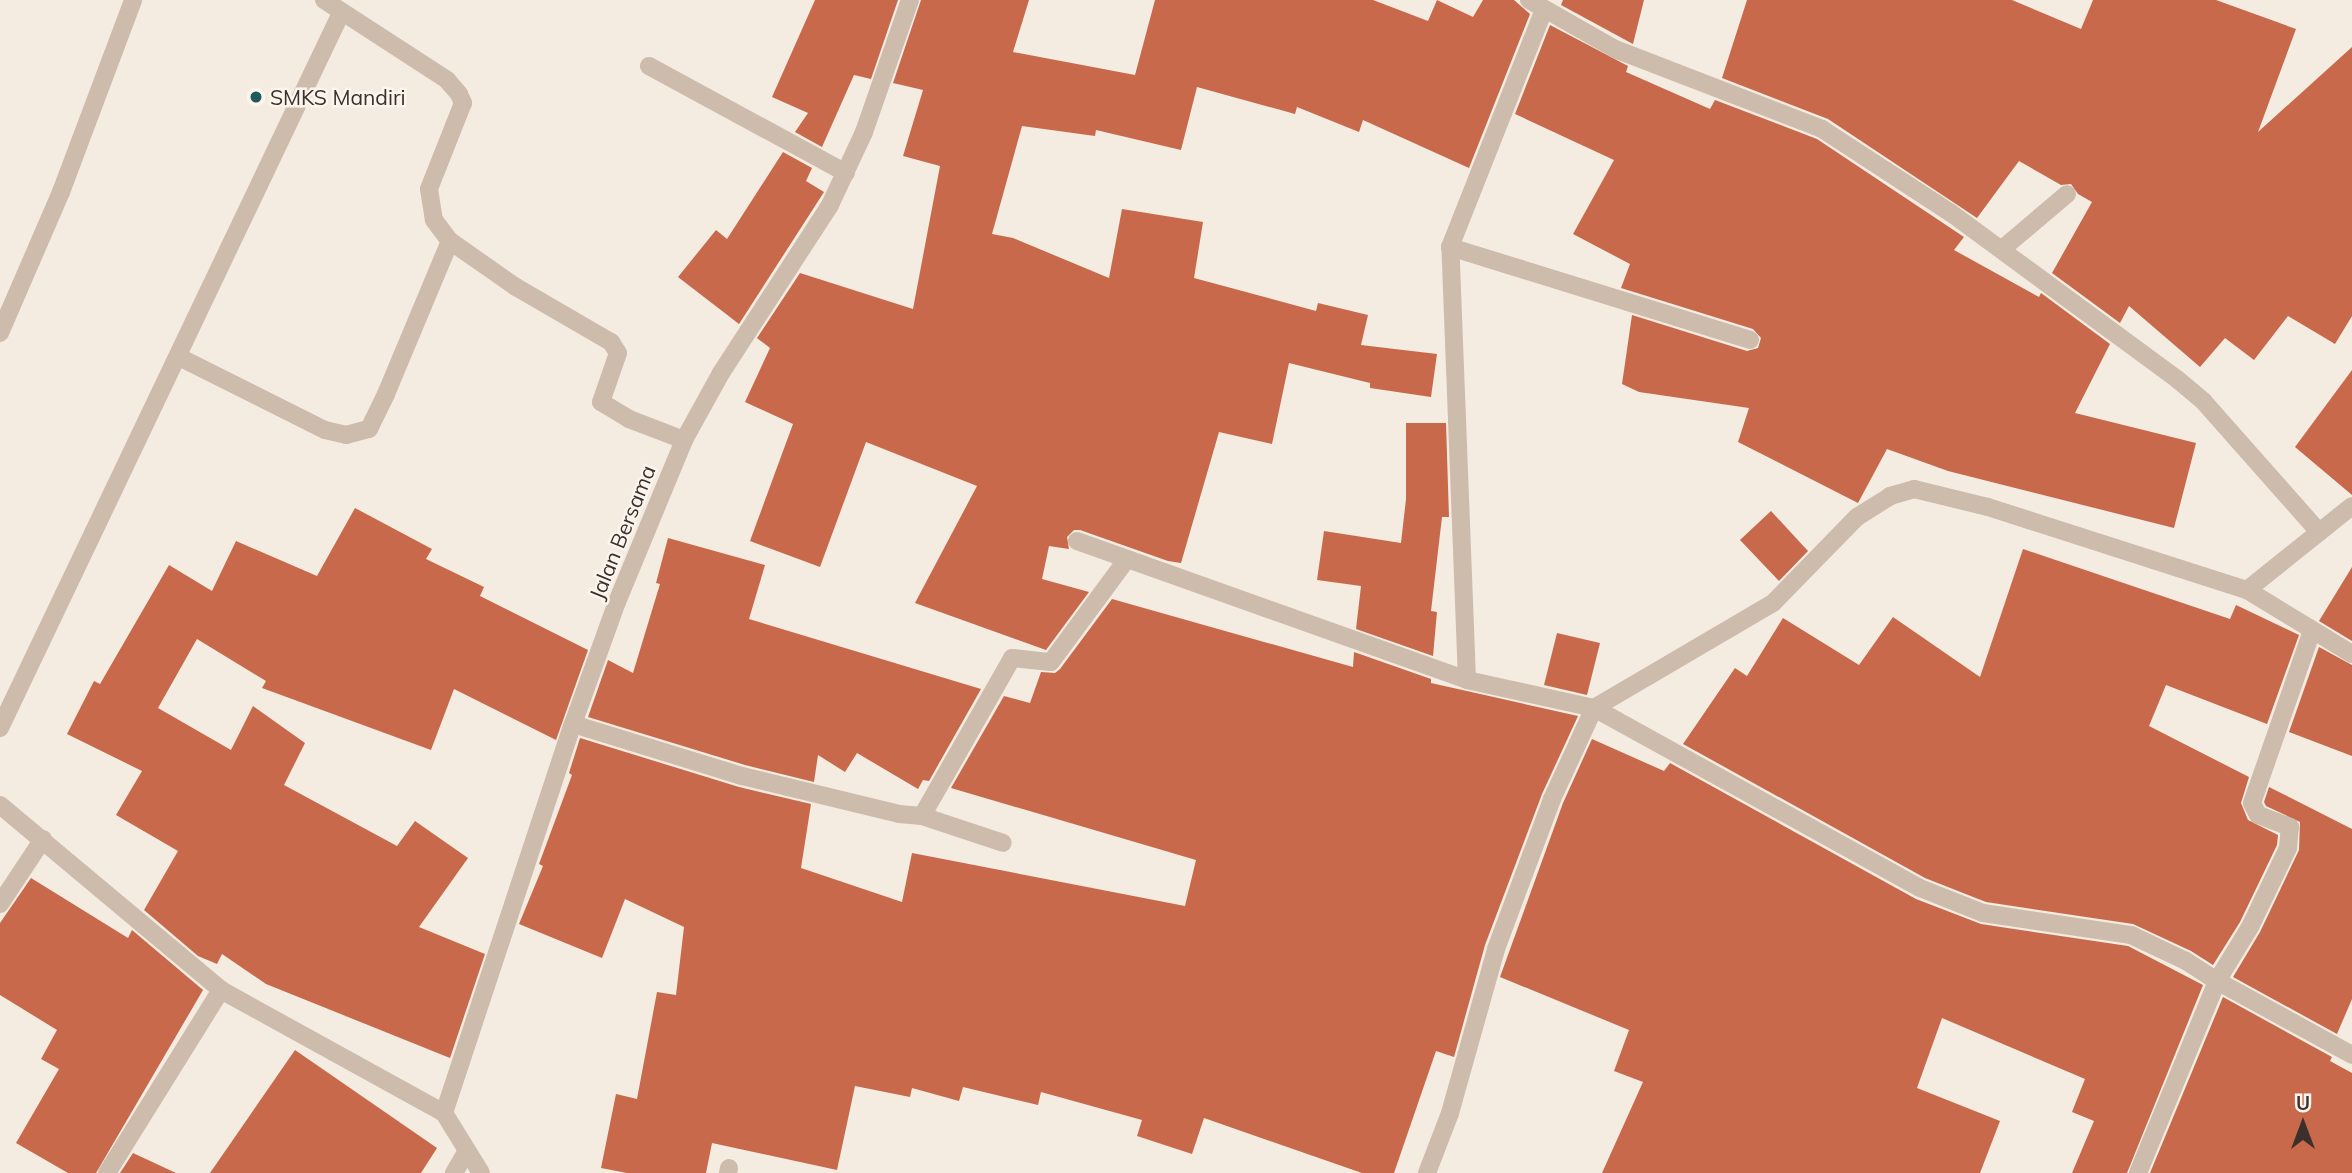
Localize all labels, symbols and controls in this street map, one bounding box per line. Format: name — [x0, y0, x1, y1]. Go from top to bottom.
place label: SMKS Mandiri — [270, 84, 406, 110]
marker: SMKS Mandiri — [248, 89, 264, 105]
street label: Jalan Bersama — [584, 461, 660, 603]
north arrow — [2268, 1089, 2338, 1159]
text: U — [2296, 1091, 2310, 1115]

